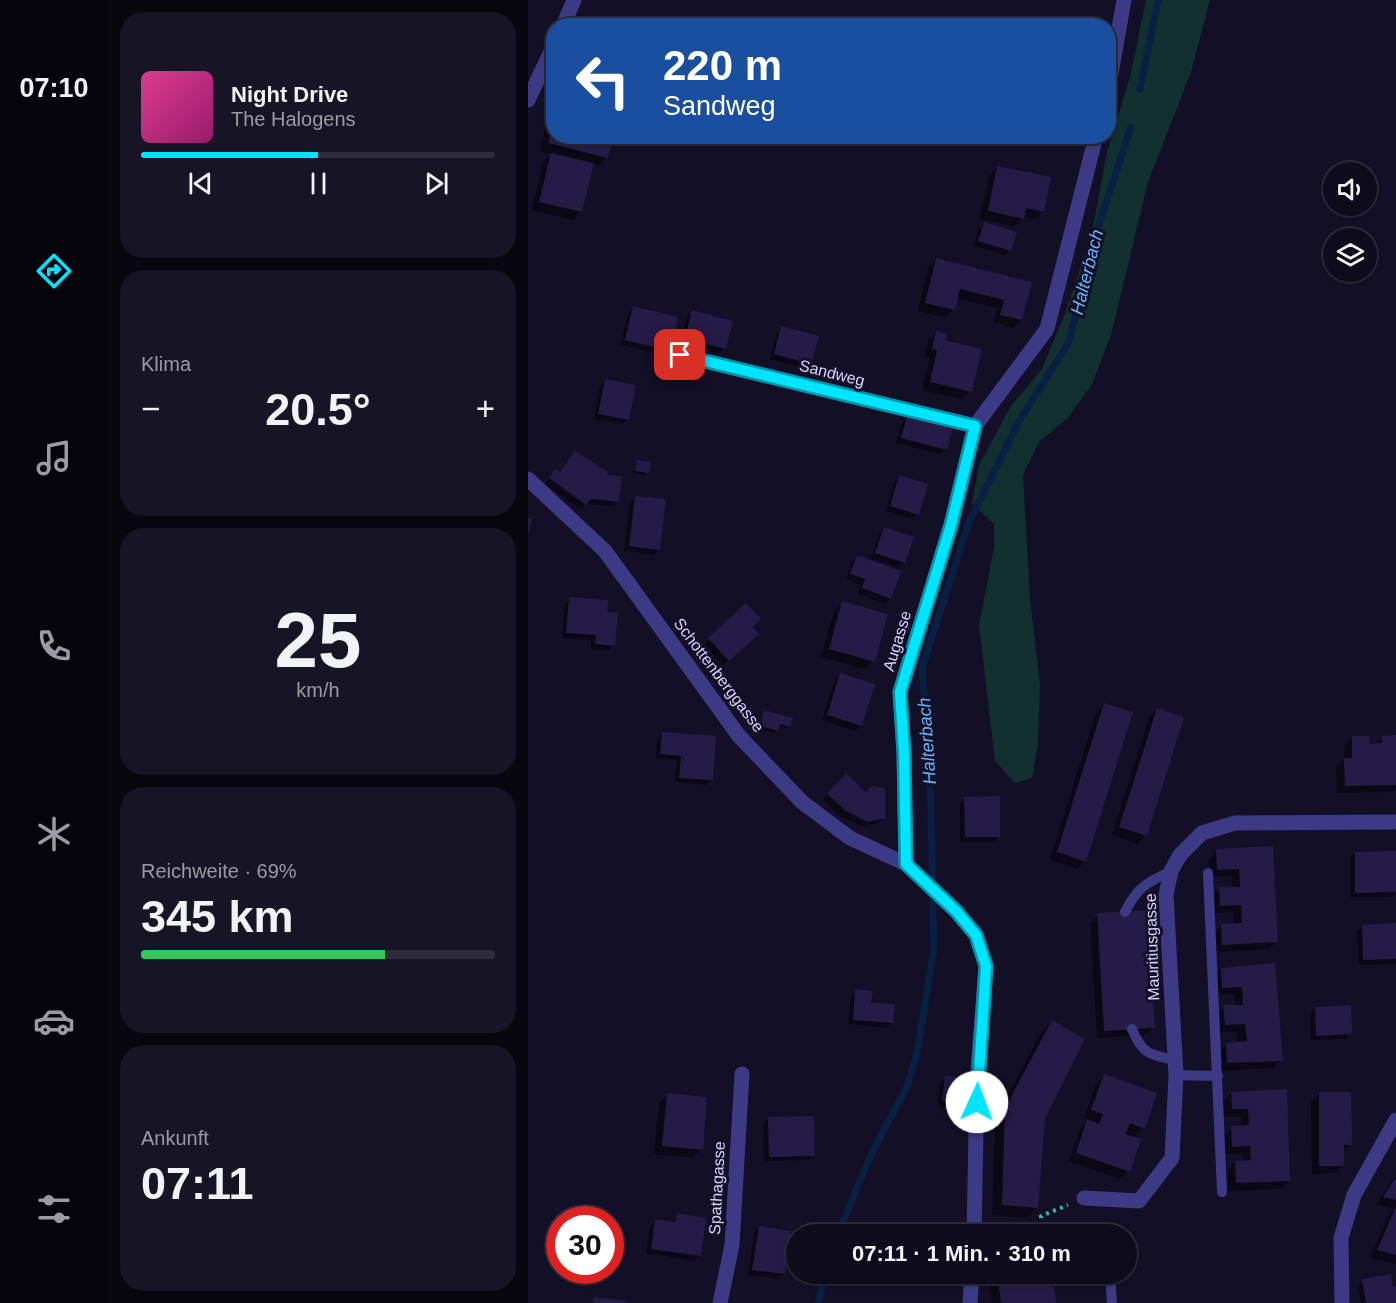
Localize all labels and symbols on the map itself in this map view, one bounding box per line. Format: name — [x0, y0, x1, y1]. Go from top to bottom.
water label: Halterbach — [1067, 227, 1107, 317]
pin — [654, 329, 705, 380]
street label: Sandweg — [798, 357, 866, 389]
street label: Augasse — [880, 609, 914, 673]
street label: Schottenberggasse — [671, 615, 767, 735]
water label: Halterbach — [914, 697, 940, 785]
street label: Mauritiusgasse — [1142, 893, 1162, 1001]
position arrow — [945, 1070, 1009, 1134]
street label: Spathagasse — [706, 1141, 728, 1235]
speed limit sign: 30 — [546, 1206, 624, 1284]

